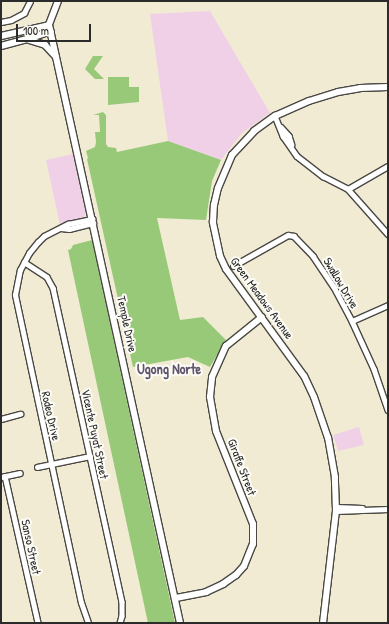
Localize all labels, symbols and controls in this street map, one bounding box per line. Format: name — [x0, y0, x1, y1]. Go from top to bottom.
scale bar — [18, 16, 93, 42]
text: 100 m — [23, 22, 49, 39]
street label: Green Meadows Avenue — [227, 254, 297, 342]
street label: Swallow Drive — [320, 255, 362, 311]
street label: Temple Drive — [114, 295, 140, 353]
district label: Ugong Norte — [137, 361, 201, 377]
street label: Vicente Puyat Street — [78, 388, 112, 480]
street label: Rodeo Drive — [38, 390, 64, 442]
street label: Giraffe Street — [225, 437, 259, 497]
street label: Sanso Street — [18, 518, 44, 576]

